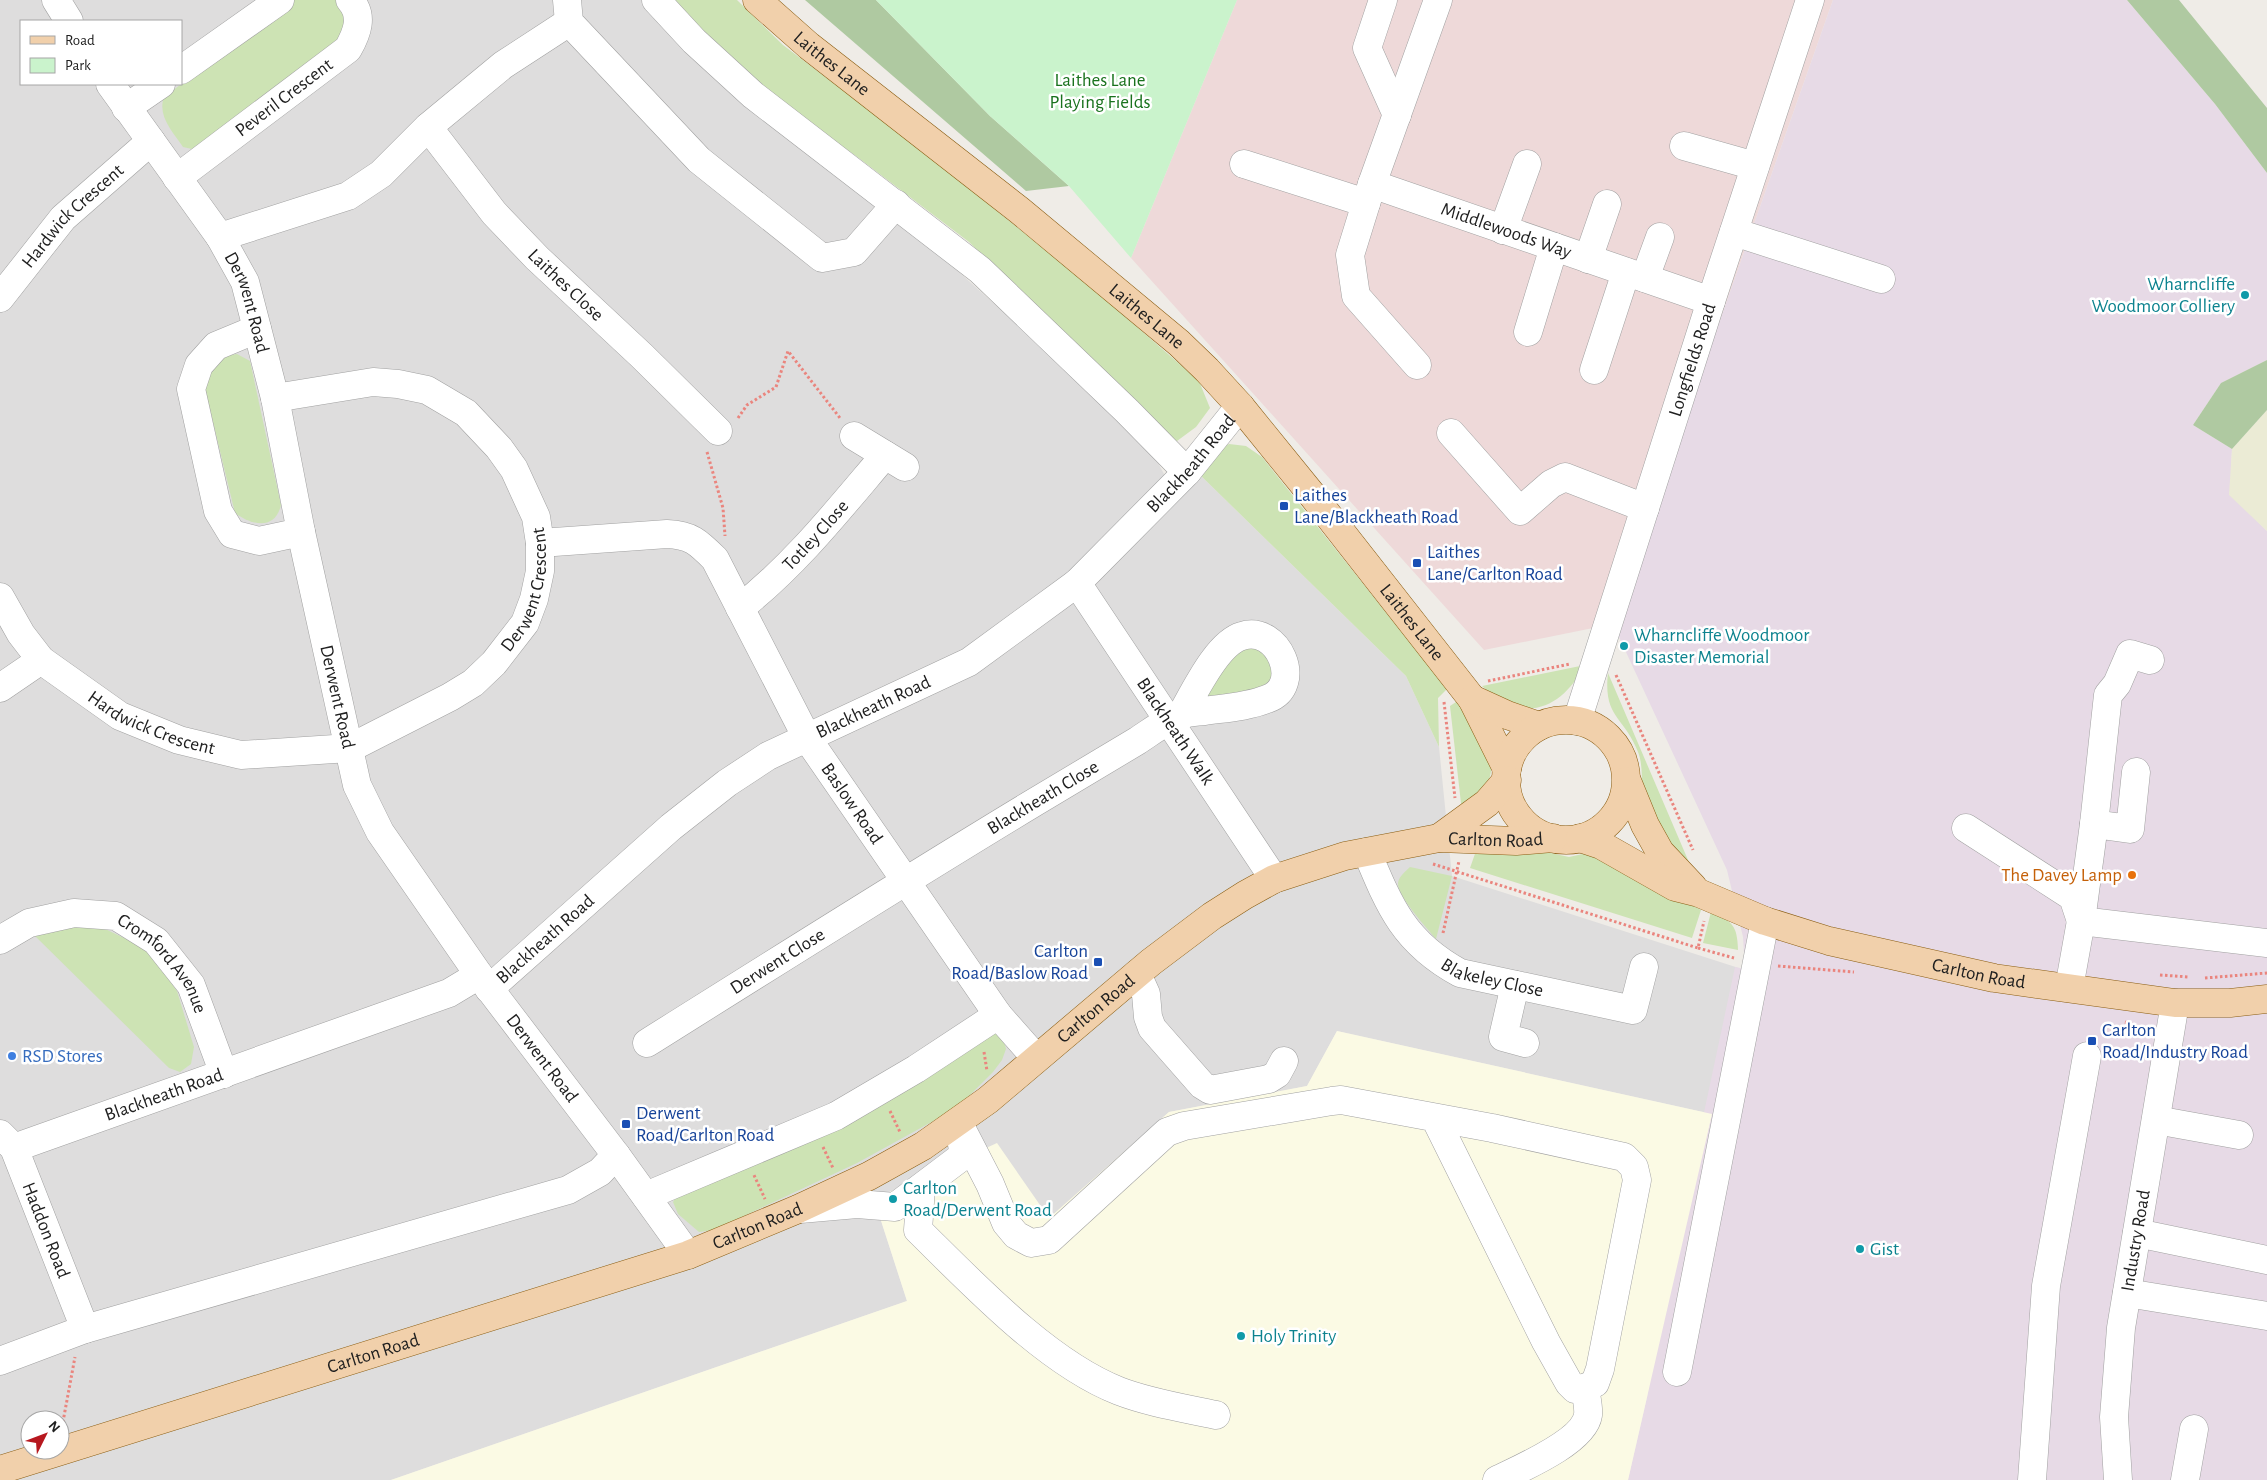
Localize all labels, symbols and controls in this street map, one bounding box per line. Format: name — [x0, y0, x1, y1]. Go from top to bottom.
legend — [20, 20, 182, 85]
street label: Laithes Lane — [790, 28, 873, 99]
text: Road — [65, 33, 95, 48]
street label: Peveril Crescent — [232, 55, 336, 140]
text: Park — [65, 58, 91, 73]
park label: Laithes Lane Playing Fields — [1049, 71, 1151, 112]
street label: Hardwick Crescent — [18, 160, 127, 271]
street label: Middlewoods Way — [1439, 199, 1574, 262]
street label: Laithes Close — [524, 245, 607, 325]
street label: Derwent Road — [221, 249, 272, 355]
place label: Wharncliffe Woodmoor Colliery — [2091, 275, 2235, 316]
street label: Laithes Lane — [1106, 280, 1188, 353]
marker: Wharncliffe Woodmoor Colliery — [2239, 289, 2251, 301]
street label: Longfields Road — [1665, 301, 1719, 419]
street label: Blackheath Road — [1143, 411, 1239, 516]
place label: Laithes Lane/Blackheath Road — [1294, 486, 1459, 527]
street label: Totley Close — [779, 496, 852, 574]
marker: Laithes Lane/Blackheath Road — [1278, 500, 1290, 512]
street label: Derwent Crescent — [497, 526, 550, 655]
place label: Laithes Lane/Carlton Road — [1427, 543, 1563, 584]
marker: Laithes Lane/Carlton Road — [1411, 557, 1423, 569]
street label: Laithes Lane — [1376, 581, 1448, 664]
place label: Wharncliffe Woodmoor Disaster Memorial — [1634, 626, 1809, 667]
marker: Wharncliffe Woodmoor Disaster Memorial — [1618, 640, 1630, 652]
street label: Derwent Road — [317, 643, 358, 751]
street label: Blackheath Road — [813, 672, 933, 742]
street label: Blackheath Walk — [1133, 674, 1218, 788]
street label: Hardwick Crescent — [85, 687, 217, 758]
street label: Blackheath Close — [984, 757, 1102, 838]
street label: Baslow Road — [818, 759, 887, 847]
street label: Carlton Road — [1448, 829, 1544, 851]
place label: The Davey Lamp — [2001, 866, 2122, 885]
marker: The Davey Lamp — [2126, 869, 2138, 881]
street label: Blackheath Road — [492, 891, 598, 987]
street label: Cromford Avenue — [114, 910, 210, 1016]
street label: Derwent Close — [727, 924, 828, 998]
place label: Carlton Road/Baslow Road — [951, 942, 1088, 983]
street label: Blakeley Close — [1438, 955, 1545, 1000]
street label: Carlton Road — [1930, 955, 2027, 992]
marker: Carlton Road/Baslow Road — [1092, 956, 1104, 968]
street label: Carlton Road — [1053, 971, 1138, 1047]
street label: Derwent Road — [503, 1010, 582, 1106]
place label: Carlton Road/Industry Road — [2102, 1021, 2248, 1062]
marker: Carlton Road/Industry Road — [2086, 1035, 2098, 1047]
place label: RSD Stores — [22, 1047, 103, 1066]
marker: RSD Stores — [6, 1050, 18, 1062]
street label: Blackheath Road — [102, 1065, 226, 1124]
place label: Derwent Road/Carlton Road — [636, 1104, 774, 1145]
marker: Derwent Road/Carlton Road — [620, 1118, 632, 1130]
place label: Carlton Road/Derwent Road — [903, 1179, 1052, 1220]
street label: Haddon Road — [19, 1180, 74, 1281]
street label: Industry Road — [2118, 1188, 2153, 1293]
marker: Carlton Road/Derwent Road — [887, 1193, 899, 1205]
street label: Carlton Road — [710, 1199, 805, 1253]
place label: Gist — [1870, 1240, 1899, 1259]
marker: Gist — [1854, 1243, 1866, 1255]
place label: Holy Trinity — [1251, 1327, 1336, 1346]
street label: Carlton Road — [325, 1330, 422, 1377]
marker: Holy Trinity — [1235, 1330, 1247, 1342]
north arrow — [20, 1410, 70, 1460]
text: N — [45, 1419, 62, 1435]

